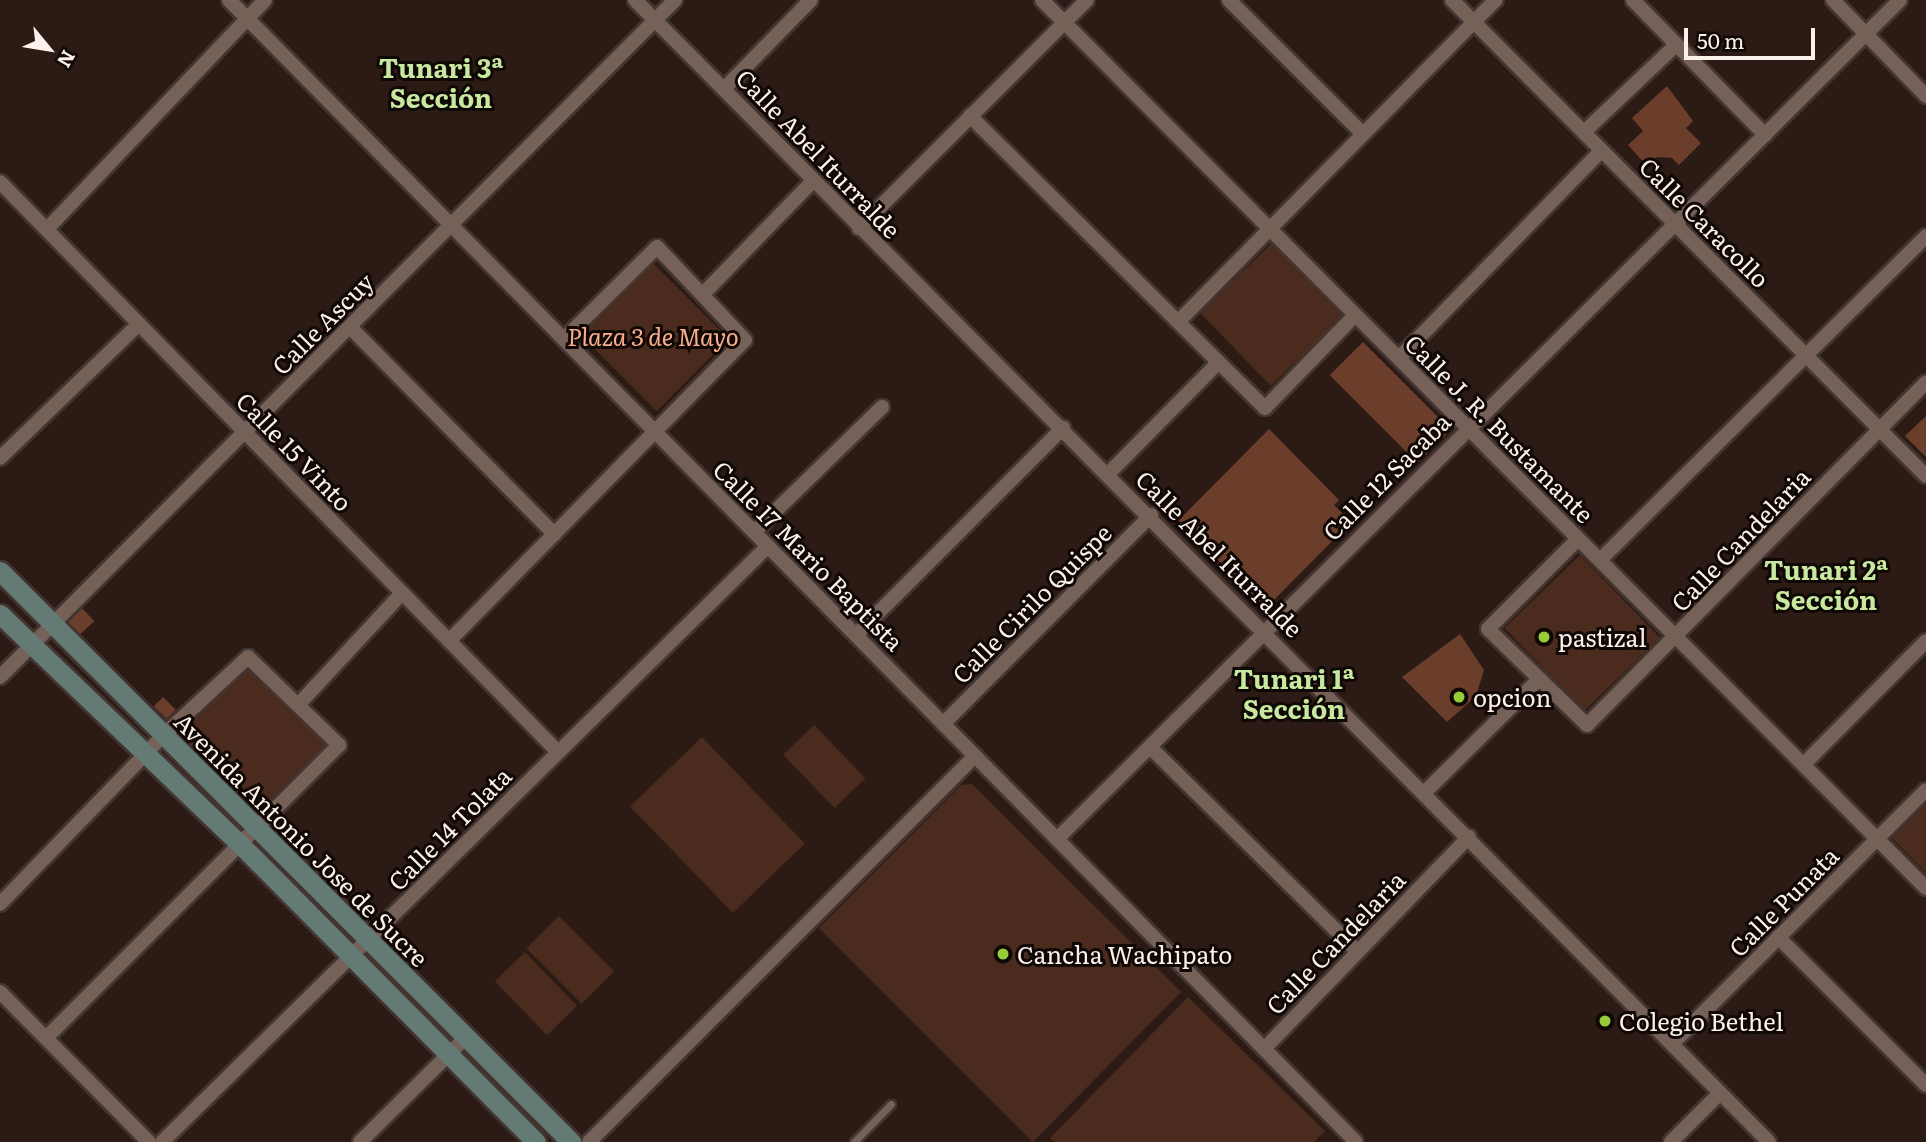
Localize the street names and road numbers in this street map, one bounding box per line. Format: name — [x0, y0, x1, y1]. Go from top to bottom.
street label: Calle Abel Iturralde — [731, 63, 907, 243]
street label: Calle Caracollo — [1634, 151, 1776, 293]
street label: Calle Ascuy — [265, 266, 379, 380]
street label: Calle J. R. Bustamante — [1400, 328, 1600, 528]
street label: Calle 15 Vinto — [231, 386, 359, 516]
street label: Calle 12 Sacaba — [1316, 406, 1456, 546]
street label: Calle 17 Mario Baptista — [708, 454, 910, 656]
street label: Calle Candelaria — [1665, 462, 1815, 616]
street label: Calle Abel Iturralde — [1131, 464, 1309, 642]
street label: Calle Cirilo Quispe — [946, 518, 1116, 688]
street label: Avenida Antonio Jose de Sucre — [169, 706, 435, 972]
street label: Calle 14 Tolata — [382, 761, 516, 895]
street label: Calle Punata — [1722, 840, 1844, 962]
street label: Calle Candelaria — [1260, 865, 1410, 1019]

